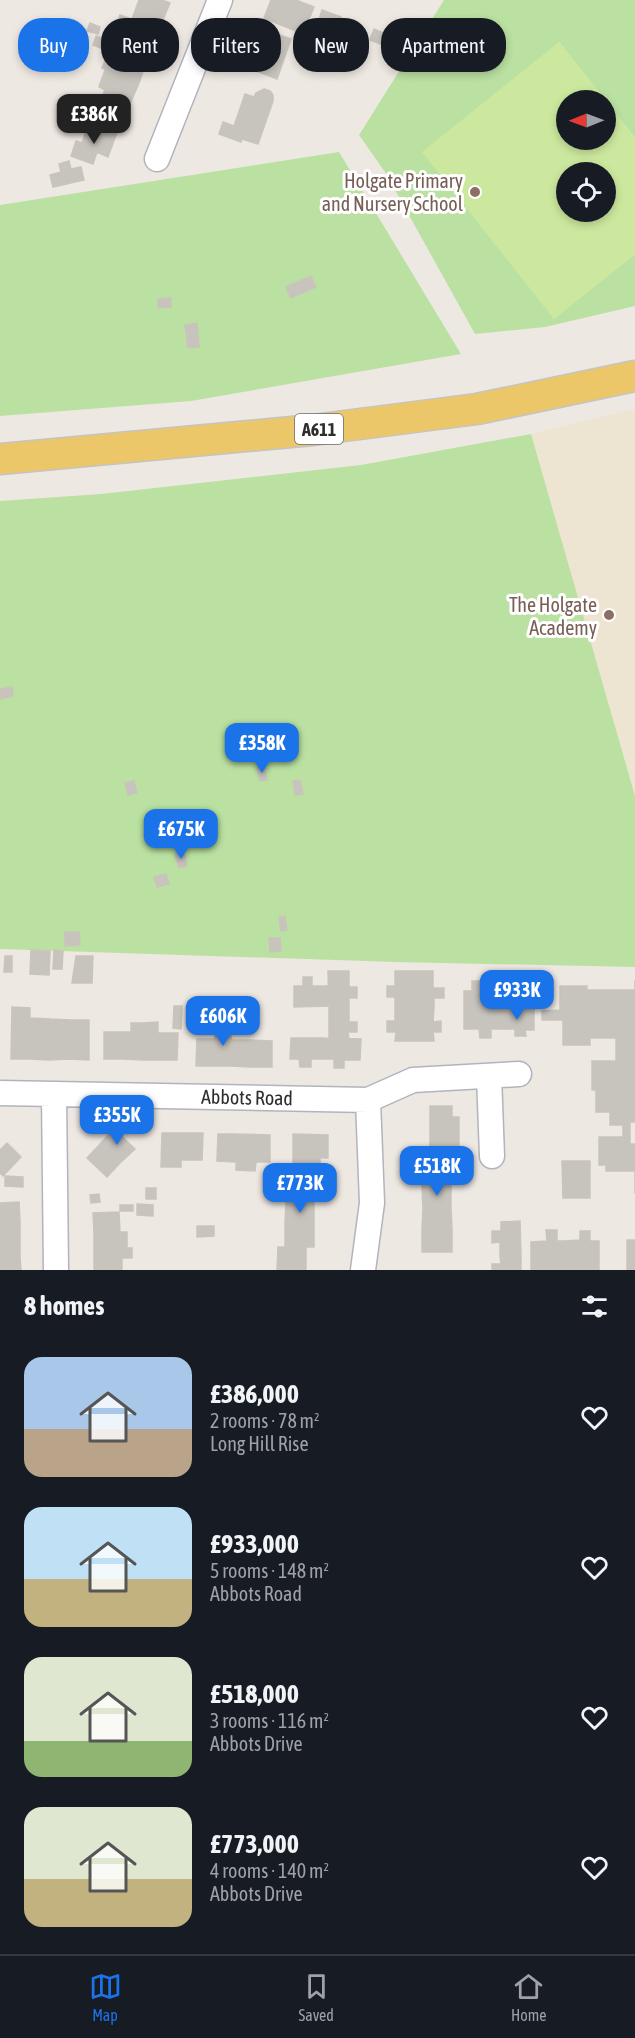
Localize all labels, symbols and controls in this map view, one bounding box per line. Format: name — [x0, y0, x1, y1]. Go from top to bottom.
chip: Buy — [18, 18, 89, 72]
chip: Rent — [101, 18, 179, 72]
chip: Filters — [191, 18, 281, 72]
chip: New — [293, 18, 369, 72]
chip: Apartment — [381, 18, 506, 72]
north arrow — [556, 90, 616, 150]
map controls — [556, 90, 616, 222]
pin: £386K — [52, 94, 136, 145]
text: £386K — [71, 102, 117, 125]
button: locate — [556, 162, 616, 222]
place label: Holgate Primary and Nursery School — [322, 169, 464, 215]
marker: Holgate Primary and Nursery School — [468, 185, 482, 199]
road number: A611 — [295, 414, 343, 444]
place label: The Holgate Academy — [509, 593, 597, 639]
marker: The Holgate Academy — [602, 608, 616, 622]
pin: £358K — [220, 723, 304, 774]
text: £358K — [239, 731, 285, 754]
pin: £675K — [139, 809, 223, 860]
text: £675K — [158, 817, 204, 840]
pin: £933K — [475, 970, 559, 1021]
text: £933K — [494, 978, 540, 1001]
pin: £606K — [181, 996, 265, 1047]
text: £606K — [200, 1004, 246, 1027]
street label: Abbots Road — [201, 1085, 293, 1109]
pin: £355K — [75, 1095, 159, 1146]
text: £355K — [94, 1103, 140, 1126]
pin: £518K — [395, 1146, 479, 1197]
text: £518K — [414, 1154, 460, 1177]
pin: £773K — [258, 1163, 342, 1214]
text: £773K — [277, 1171, 323, 1194]
icon: filters — [578, 1290, 611, 1323]
text: 8 homes — [24, 1291, 104, 1321]
text: £386,000 — [210, 1379, 299, 1409]
icon: home — [72, 1381, 144, 1453]
icon: heart — [578, 1401, 611, 1434]
text: 2 rooms · 78 m² — [210, 1409, 320, 1432]
text: Long Hill Rise — [210, 1432, 308, 1455]
text: £933,000 — [210, 1529, 299, 1559]
icon: home — [72, 1531, 144, 1603]
icon: heart — [578, 1551, 611, 1584]
text: 5 rooms · 148 m² — [210, 1559, 329, 1582]
text: Abbots Road — [210, 1582, 302, 1605]
text: £518,000 — [210, 1679, 299, 1709]
icon: home — [72, 1681, 144, 1753]
icon: heart — [578, 1701, 611, 1734]
text: 3 rooms · 116 m² — [210, 1709, 329, 1732]
text: Abbots Drive — [210, 1732, 303, 1755]
text: £773,000 — [210, 1829, 299, 1859]
icon: home — [72, 1831, 144, 1903]
icon: heart — [578, 1851, 611, 1884]
text: 4 rooms · 140 m² — [210, 1859, 329, 1882]
text: Abbots Drive — [210, 1882, 303, 1905]
tab: Map — [89, 1970, 122, 2024]
tab: Saved — [299, 1970, 334, 2024]
tab: Home — [511, 1970, 546, 2024]

